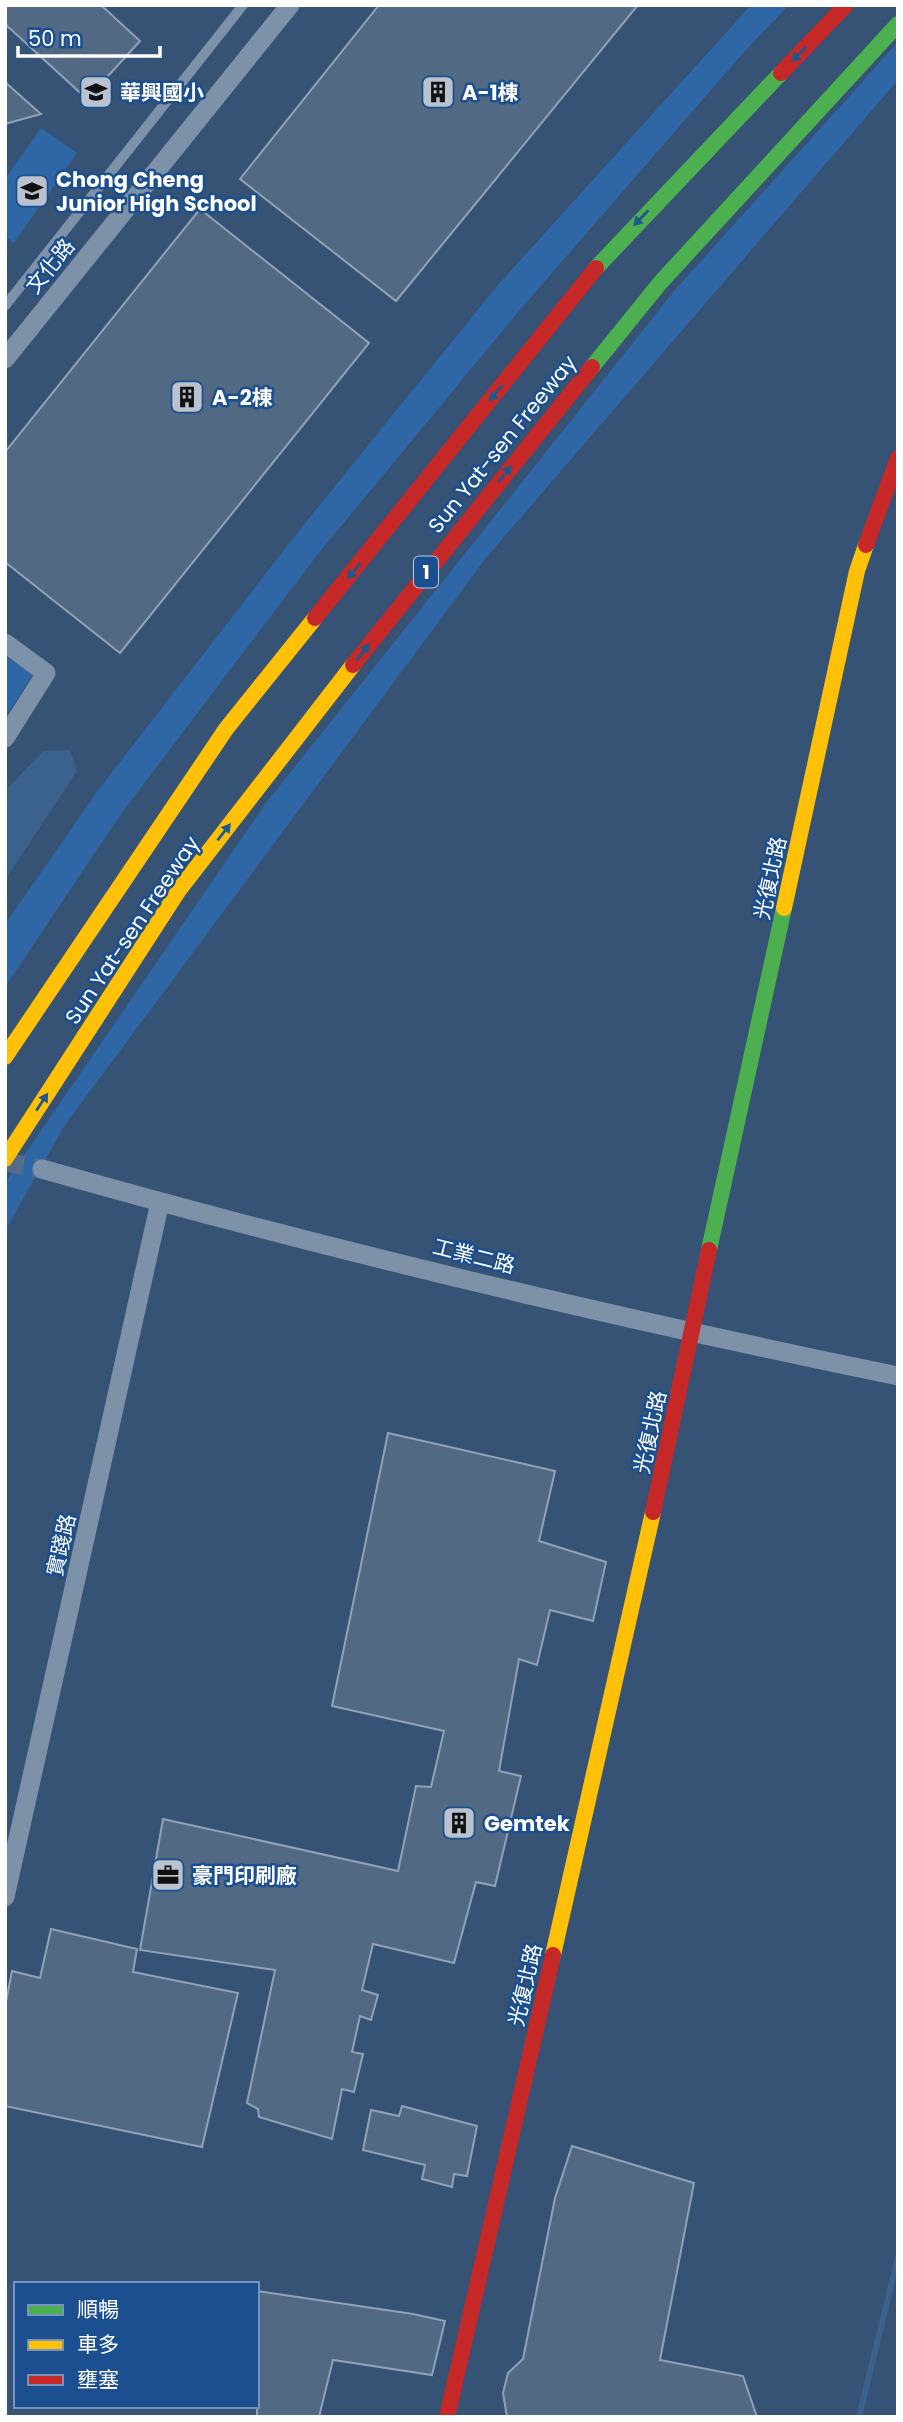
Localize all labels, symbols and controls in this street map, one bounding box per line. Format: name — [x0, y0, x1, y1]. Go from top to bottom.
scale bar — [18, 14, 159, 58]
text: 50 m — [28, 24, 82, 53]
one-way arrow — [791, 45, 807, 62]
school or university icon: 華興國小 — [77, 73, 115, 111]
building icon: A-1棟 — [419, 73, 457, 111]
place label: 華興國小 — [120, 78, 204, 107]
place label: A-1棟 — [462, 78, 519, 107]
place label: Chong Cheng Junior High School — [56, 165, 257, 218]
school or university icon: Chong Cheng Junior High School — [13, 172, 51, 210]
one-way arrow — [633, 209, 649, 226]
street label: 文化路 — [19, 232, 81, 300]
street label: Sun Yat-sen Freeway — [421, 349, 583, 539]
building icon: A-2棟 — [168, 378, 206, 416]
place label: A-2棟 — [212, 383, 273, 412]
one-way arrow — [489, 384, 504, 402]
one-way arrow — [497, 466, 512, 483]
road number: 1 — [414, 556, 438, 587]
one-way arrow — [347, 562, 362, 579]
one-way arrow — [356, 644, 371, 662]
one-way arrow — [216, 823, 230, 841]
street label: Sun Yat-sen Freeway — [58, 830, 206, 1030]
street label: 光復北路 — [747, 834, 793, 922]
one-way arrow — [36, 1092, 49, 1112]
street label: 工業二路 — [430, 1232, 518, 1280]
street label: 光復北路 — [627, 1388, 673, 1476]
street label: 實踐路 — [40, 1511, 82, 1579]
building icon: Gemtek — [440, 1804, 478, 1842]
place label: Gemtek — [484, 1809, 570, 1838]
office icon: 豪門印刷廠 — [149, 1856, 187, 1894]
place label: 豪門印刷廠 — [192, 1861, 297, 1890]
street label: 光復北路 — [501, 1941, 549, 2029]
legend — [14, 2282, 259, 2408]
text: 順暢 — [77, 2295, 119, 2324]
text: 車多 — [77, 2330, 119, 2359]
text: 壅塞 — [77, 2365, 119, 2394]

